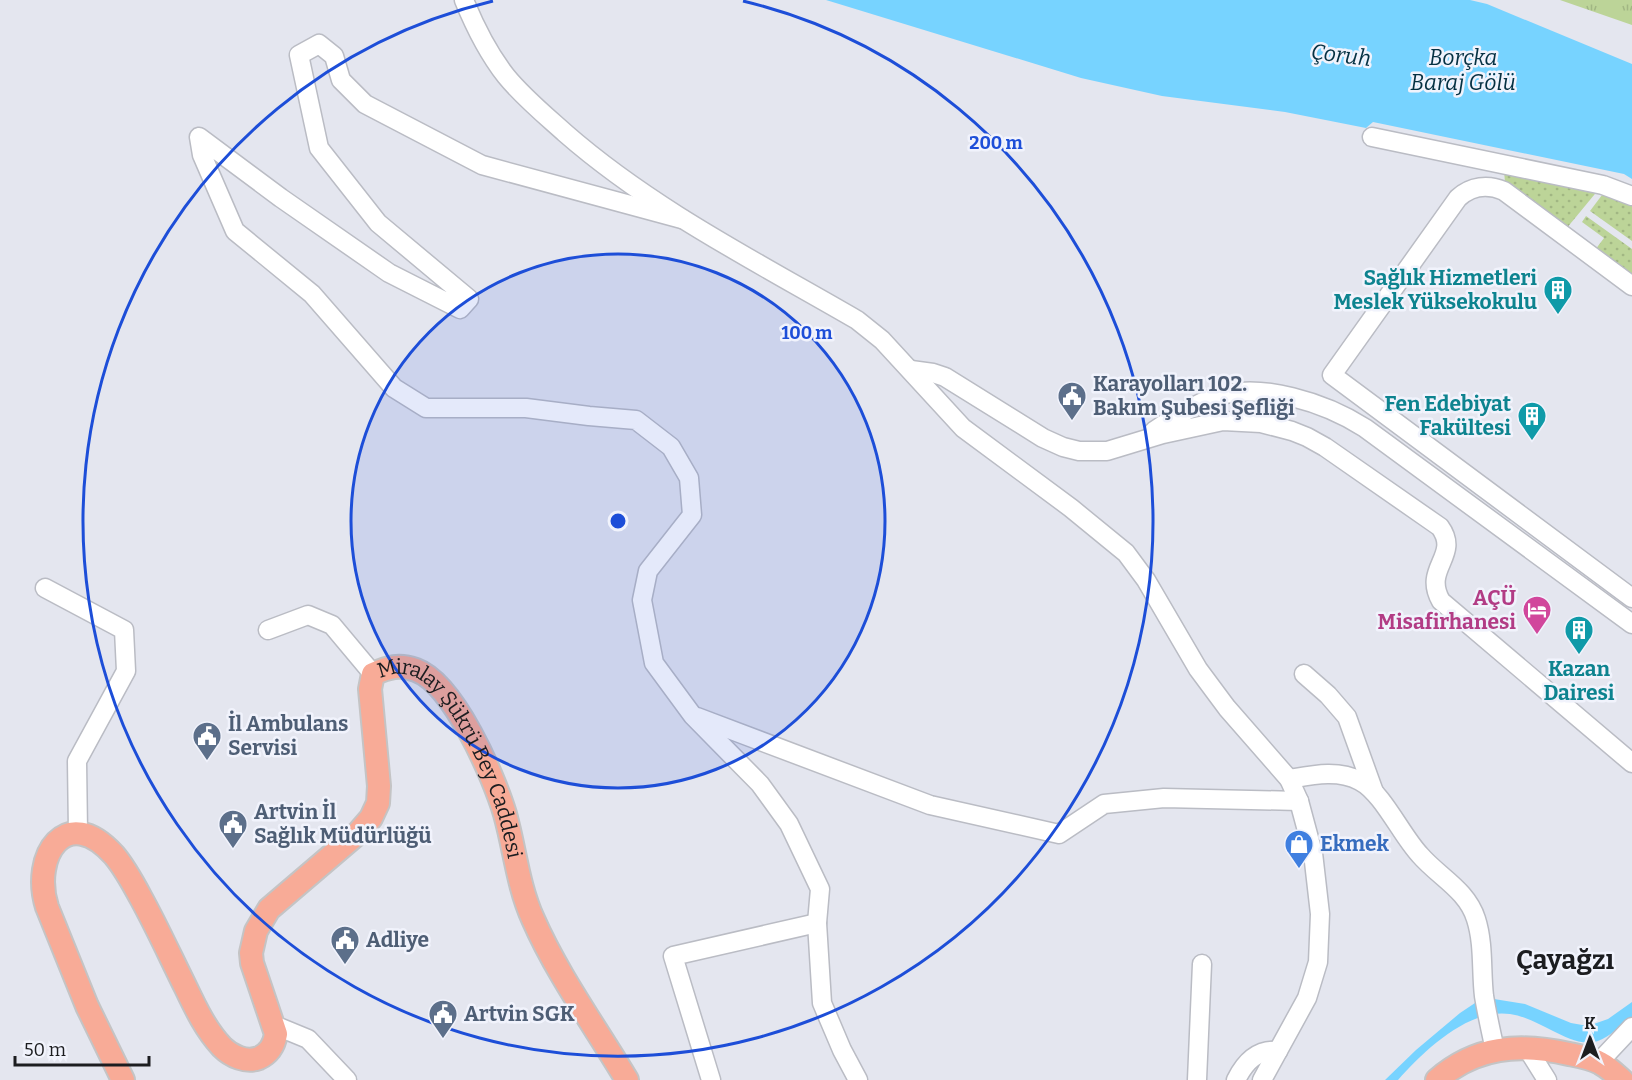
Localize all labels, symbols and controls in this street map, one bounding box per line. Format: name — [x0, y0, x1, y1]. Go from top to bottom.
water label: Çoruh — [1309, 38, 1373, 72]
water label: Borçka Baraj Gölü — [1410, 44, 1516, 96]
text: 200 m — [969, 132, 1023, 154]
place label: Sağlık Hizmetleri Meslek Yüksekokulu — [1333, 265, 1537, 315]
building icon: Sağlık Hizmetleri Meslek Yüksekokulu — [1542, 274, 1574, 316]
text: 100 m — [781, 322, 833, 344]
place label: Karayolları 102. Bakım Şubesi Şefliği — [1093, 371, 1295, 421]
public building icon: Karayolları 102. Bakım Şubesi Şefliği — [1056, 380, 1088, 422]
place label: Fen Edebiyat Fakültesi — [1385, 391, 1512, 441]
building icon: Fen Edebiyat Fakültesi — [1516, 400, 1548, 442]
centre of rings — [608, 511, 628, 531]
place label: AÇÜ Misafirhanesi — [1378, 584, 1516, 635]
hotel icon: AÇÜ Misafirhanesi — [1521, 594, 1553, 636]
building icon: Kazan Dairesi — [1563, 614, 1595, 656]
street label: Miralay Şükrü Bey Caddesi — [374, 654, 528, 861]
place label: Kazan Dairesi — [1543, 656, 1615, 706]
place label: İl Ambulans Servisi — [228, 710, 348, 761]
public building icon: İl Ambulans Servisi — [191, 720, 223, 762]
place label: Artvin İl Sağlık Müdürlüğü — [254, 798, 432, 849]
public building icon: Artvin İl Sağlık Müdürlüğü — [217, 808, 249, 850]
shop icon: Ekmek — [1283, 828, 1315, 870]
place label: Ekmek — [1320, 831, 1390, 857]
public building icon: Adliye — [329, 924, 361, 966]
place label: Adliye — [366, 927, 429, 953]
district label: Çayağzı — [1516, 944, 1615, 976]
public building icon: Artvin SGK — [427, 998, 459, 1040]
place label: Artvin SGK — [464, 1001, 575, 1027]
north arrow — [1560, 1008, 1620, 1068]
text: K — [1584, 1014, 1596, 1033]
scale bar — [15, 1029, 148, 1067]
text: 50 m — [24, 1039, 66, 1061]

